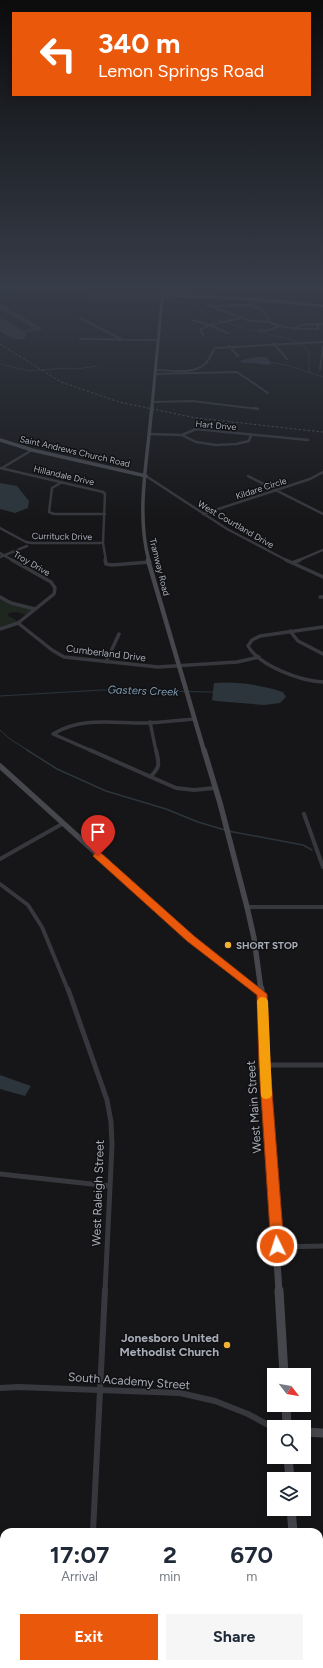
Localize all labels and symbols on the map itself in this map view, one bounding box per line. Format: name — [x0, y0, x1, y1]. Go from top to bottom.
street label: Hart Drive — [195, 418, 237, 432]
street label: Saint Andrews Church Road — [19, 433, 131, 469]
street label: Hillandale Drive — [32, 463, 96, 487]
street label: Kildare Circle — [234, 475, 288, 501]
street label: West Courtland Drive — [196, 498, 276, 550]
street label: Currituck Drive — [32, 530, 92, 542]
street label: Tramway Road — [148, 537, 172, 597]
street label: Troy Drive — [12, 548, 52, 578]
street label: Cumberland Drive — [65, 642, 147, 664]
water label: Gasters Creek — [107, 683, 179, 699]
pin — [81, 815, 115, 856]
place label: SHORT STOP — [236, 939, 298, 952]
marker: SHORT STOP — [223, 940, 233, 950]
street label: West Main Street — [244, 1060, 264, 1154]
street label: West Raleigh Street — [89, 1139, 107, 1247]
position arrow — [256, 1225, 298, 1267]
place label: Jonesboro United Methodist Church — [120, 1331, 219, 1359]
marker: Jonesboro United Methodist Church — [222, 1340, 232, 1350]
north arrow — [267, 1368, 311, 1412]
street label: South Academy Street — [67, 1370, 191, 1392]

